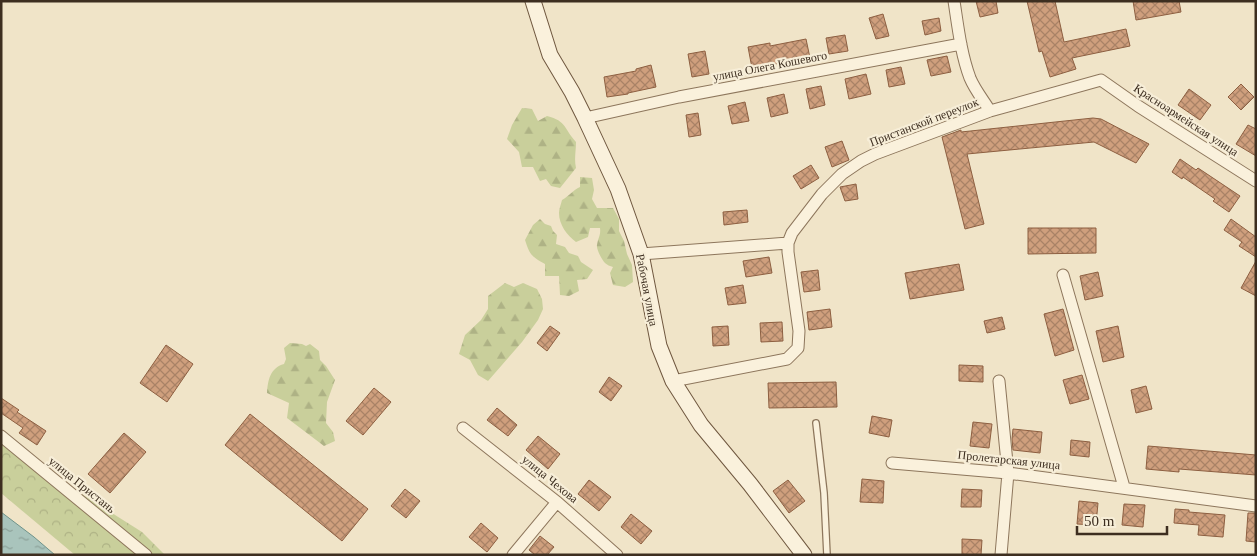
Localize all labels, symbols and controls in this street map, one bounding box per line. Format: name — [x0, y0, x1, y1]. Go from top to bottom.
street label: улица Олега Кошевого — [712, 48, 828, 84]
street label: Красноармейская улица — [1131, 81, 1242, 159]
street label: Пристанской переулок — [868, 95, 981, 149]
street label: Рабочая улица — [633, 253, 661, 328]
street label: Пролетарская улица — [957, 448, 1062, 472]
street label: улица Чехова — [519, 452, 581, 506]
street label: улица Пристань — [46, 454, 119, 516]
scale bar — [1077, 504, 1167, 536]
text: 50 m — [1084, 513, 1115, 529]

